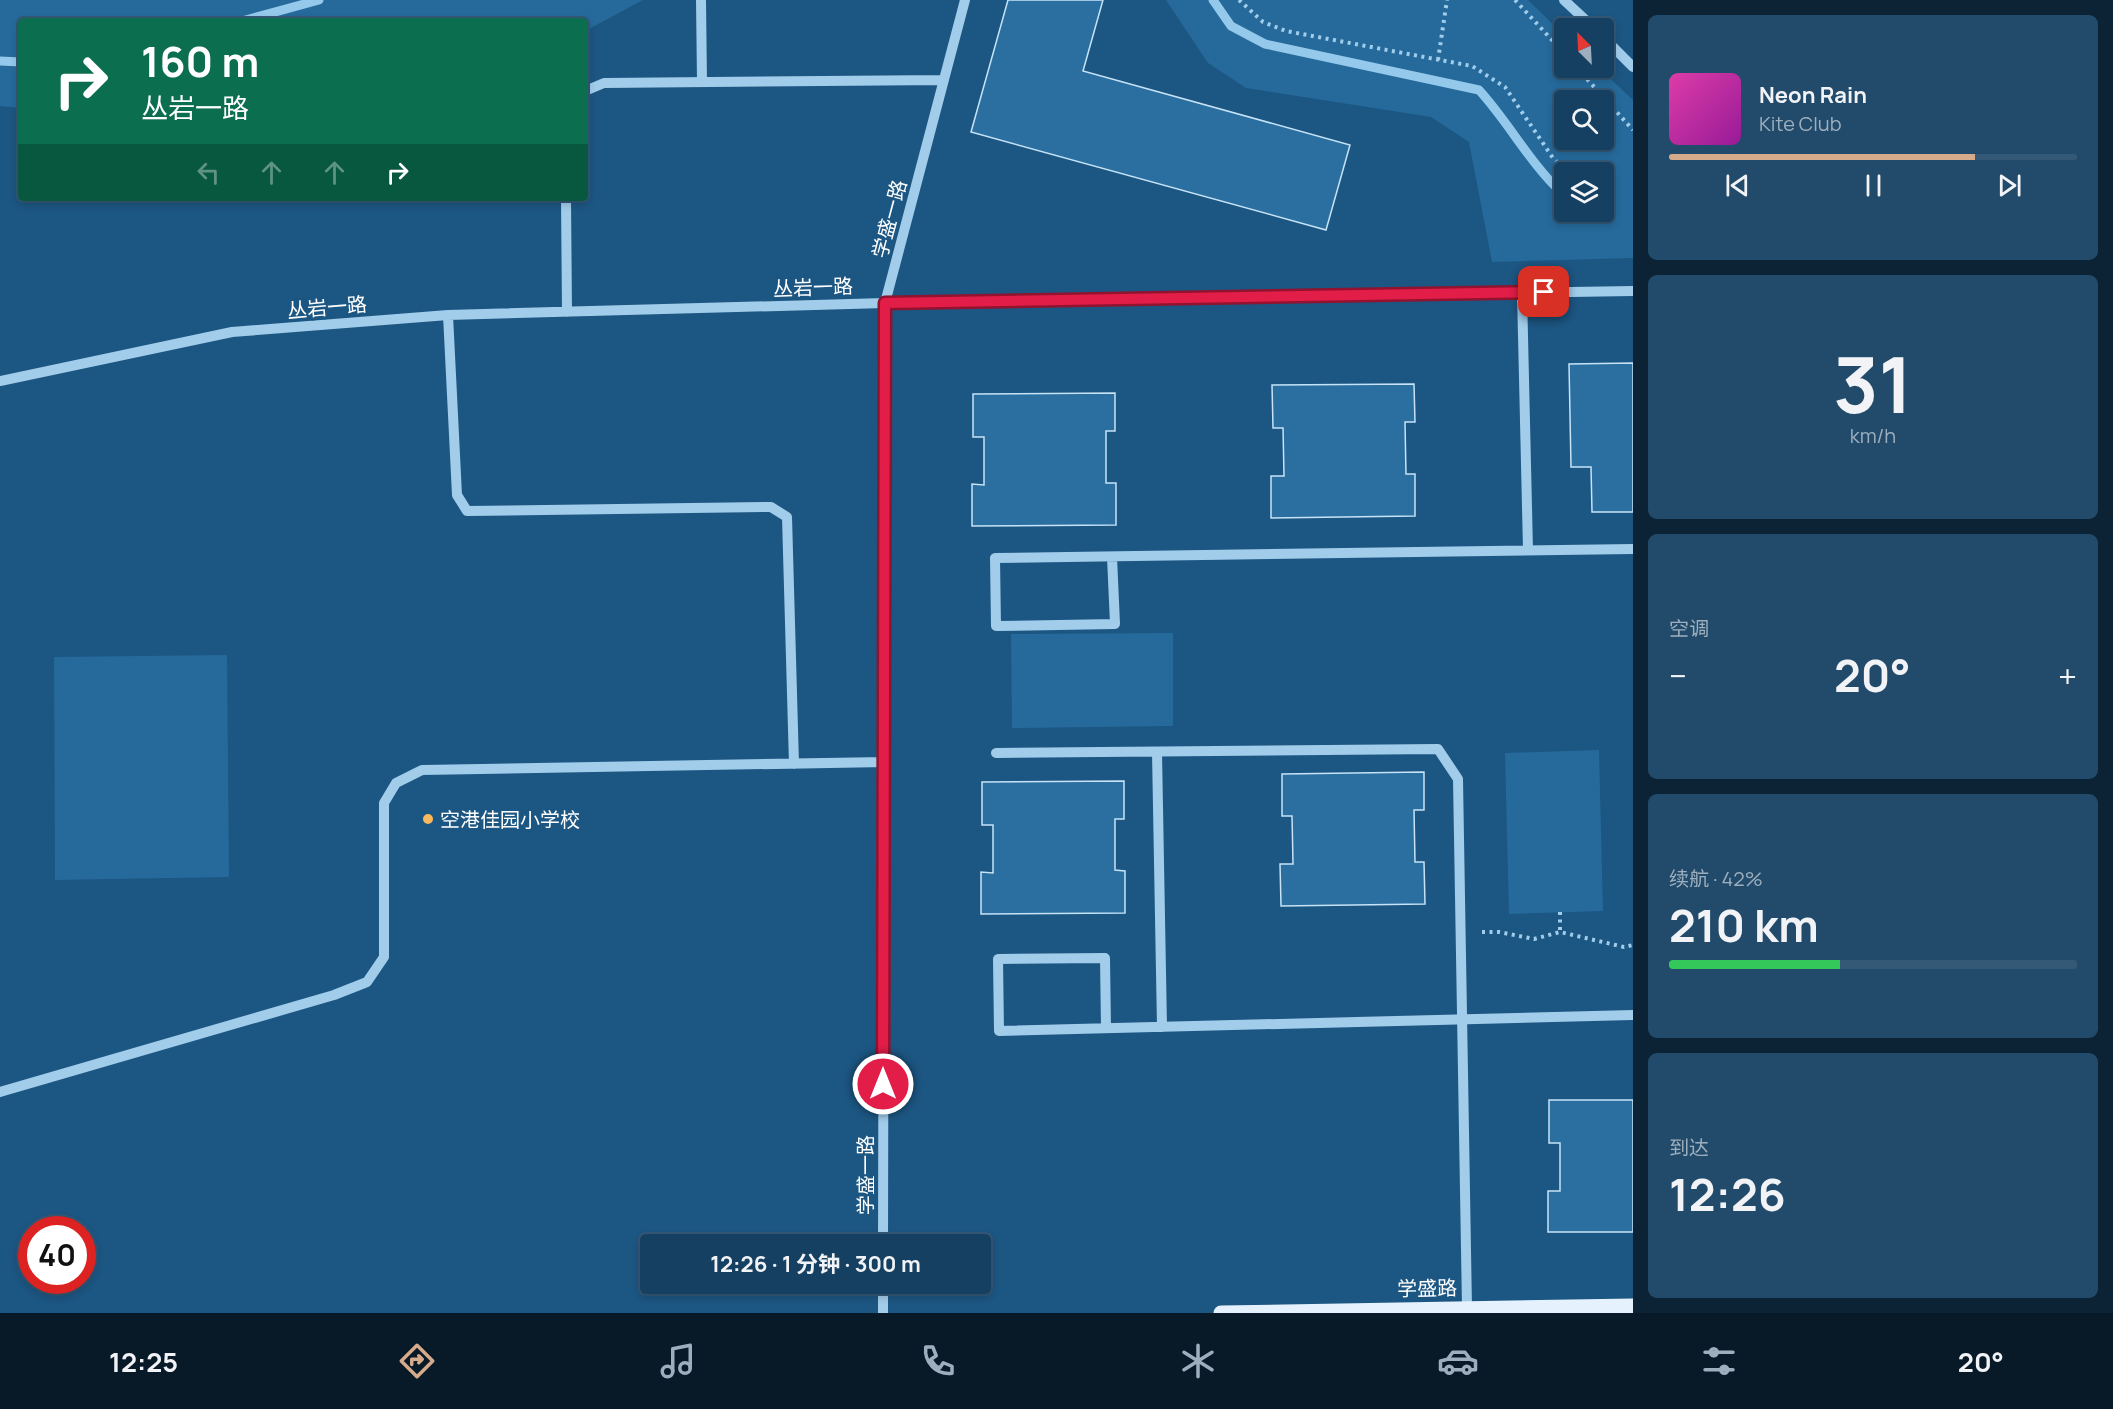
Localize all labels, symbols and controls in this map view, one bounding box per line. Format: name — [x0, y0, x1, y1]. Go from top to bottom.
north arrow — [1554, 18, 1614, 78]
map controls — [1554, 18, 1614, 222]
text: 160 m — [141, 32, 259, 90]
icon: right — [42, 42, 120, 120]
text: Neon Rain — [1759, 80, 1867, 110]
text: 丛岩一路 — [141, 89, 249, 126]
button: search — [1554, 90, 1614, 150]
text: Kite Club — [1759, 110, 1842, 137]
icon: left — [192, 156, 225, 189]
icon: ahead — [255, 156, 288, 189]
icon: ahead — [318, 156, 351, 189]
icon: right — [381, 156, 414, 189]
button: layers — [1554, 162, 1614, 222]
icon: previous — [1721, 169, 1754, 202]
icon: pause — [1857, 169, 1890, 202]
icon: next — [1993, 169, 2026, 202]
street label: 学盛一路 — [866, 177, 912, 261]
pin — [1518, 266, 1569, 317]
street label: 丛岩一路 — [773, 272, 853, 302]
icon: arrive — [1527, 275, 1560, 308]
street label: 丛岩一路 — [286, 290, 368, 324]
text: 31 — [1833, 330, 1913, 436]
text: km/h — [1850, 422, 1896, 449]
text: 空调 — [1669, 615, 1709, 642]
text: 20° — [1834, 644, 1911, 706]
text: − — [1669, 653, 1687, 698]
text: + — [2058, 653, 2077, 698]
place label: 空港佳园小学校 — [440, 806, 580, 833]
marker: 空港佳园小学校 — [421, 812, 435, 826]
text: 续航 · 42% — [1669, 865, 1763, 892]
text: 210 km — [1669, 894, 1819, 956]
position arrow — [851, 1052, 915, 1116]
text: 到达 — [1669, 1134, 1709, 1161]
street label: 学盛一路 — [852, 1135, 879, 1215]
text: 12:26 — [1669, 1163, 1786, 1225]
speed limit sign: 40 — [18, 1216, 96, 1294]
text: 12:26 · 1 分钟 · 300 m — [710, 1249, 921, 1279]
street label: 学盛路 — [1397, 1274, 1457, 1302]
icon: directions — [396, 1340, 438, 1382]
icon: music — [657, 1340, 699, 1382]
icon: phone — [917, 1340, 959, 1382]
icon: climate — [1177, 1340, 1219, 1382]
icon: car — [1437, 1340, 1479, 1382]
icon: filters — [1698, 1340, 1740, 1382]
text: 12:25 — [109, 1343, 178, 1380]
text: 20° — [1958, 1343, 2004, 1380]

